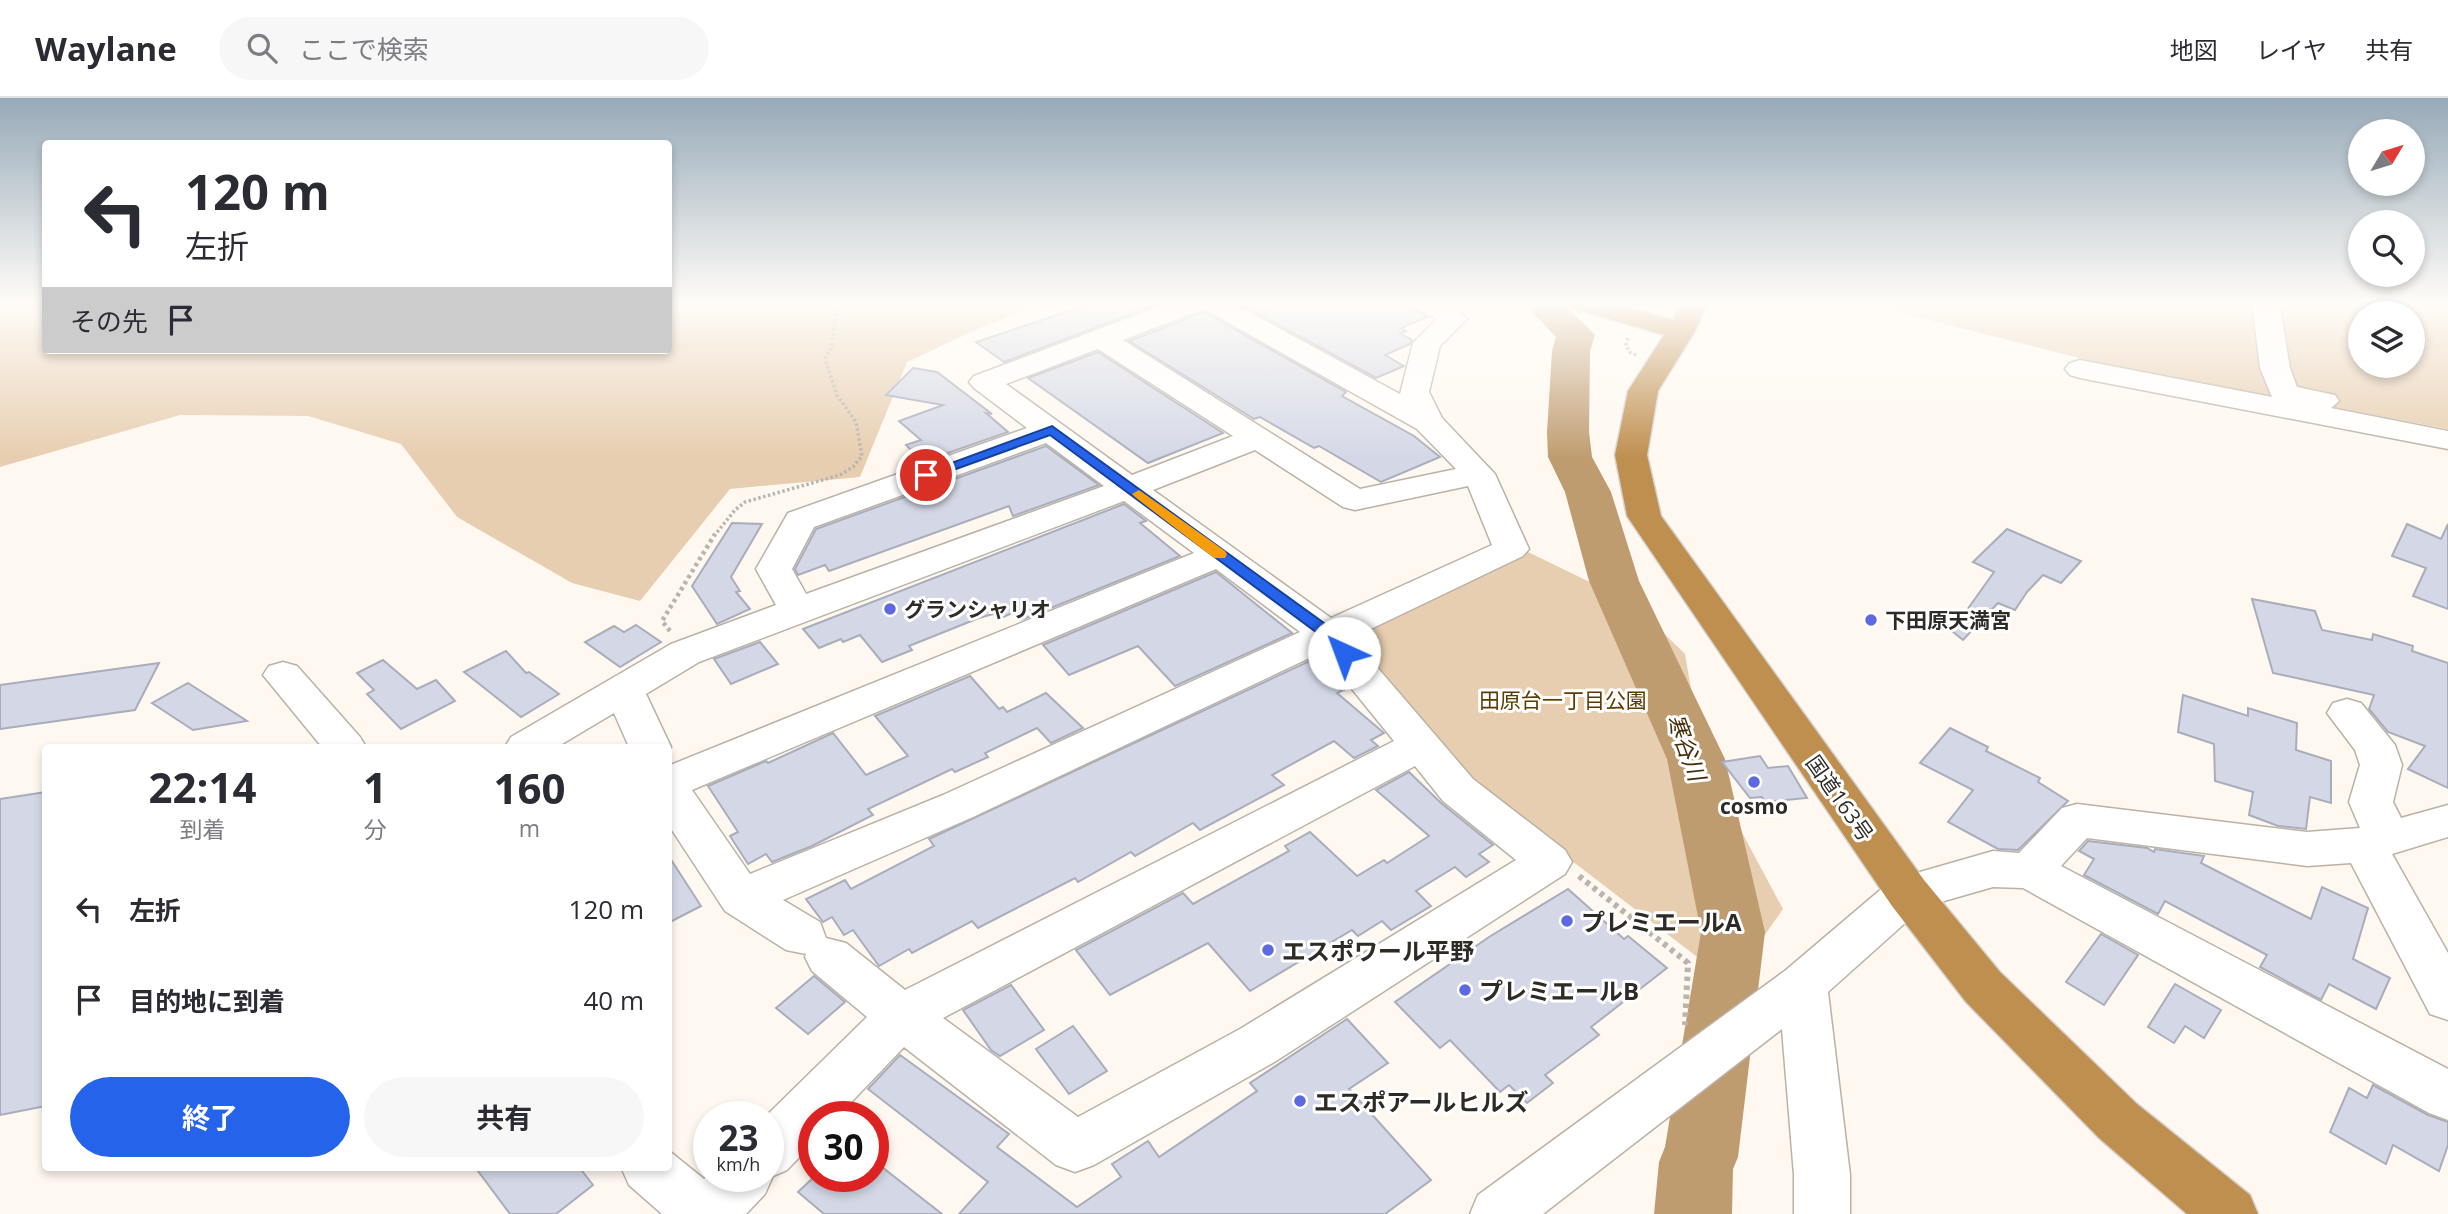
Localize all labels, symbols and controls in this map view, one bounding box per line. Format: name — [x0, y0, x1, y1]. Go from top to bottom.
search box — [219, 17, 709, 80]
text: Waylane — [35, 26, 177, 71]
icon: search — [243, 29, 281, 67]
text: ここで検索 — [299, 31, 429, 67]
text: 地図 — [2170, 33, 2218, 66]
text: レイヤ — [2256, 33, 2327, 66]
text: 共有 — [2365, 33, 2413, 66]
north arrow — [2348, 119, 2426, 196]
map controls — [2348, 119, 2425, 378]
text: 120 m — [185, 158, 330, 224]
icon: left — [70, 168, 161, 259]
button: search — [2348, 210, 2425, 287]
text: 左折 — [185, 224, 249, 267]
icon: arrive — [162, 301, 200, 339]
button: layers — [2348, 301, 2425, 378]
text: その先 — [70, 303, 148, 339]
pin — [896, 445, 956, 505]
icon: arrive — [907, 456, 945, 494]
place label: グランシャリオ — [904, 595, 1051, 623]
marker: グランシャリオ — [882, 601, 898, 617]
place label: 下田原天満宮 — [1885, 606, 2011, 634]
marker: 下田原天満宮 — [1863, 612, 1879, 628]
position arrow — [1307, 616, 1381, 690]
park label: 田原台一丁目公園 — [1479, 686, 1647, 714]
water label: 寒谷川 — [1660, 709, 1715, 788]
street label: 国道163号 — [1800, 749, 1880, 847]
text: 22:14 — [148, 758, 257, 815]
text: 1 — [363, 758, 387, 815]
text: 160 — [493, 759, 566, 816]
marker: cosmo — [1746, 774, 1762, 790]
place label: cosmo — [1720, 792, 1788, 820]
text: m — [519, 812, 540, 844]
text: 到着 — [179, 813, 225, 845]
text: 分 — [363, 813, 386, 845]
icon: left — [70, 890, 108, 928]
text: 120 m — [569, 891, 644, 927]
text: 左折 — [129, 892, 181, 928]
place label: プレミエールA — [1581, 905, 1742, 938]
marker: プレミエールA — [1559, 913, 1575, 929]
place label: エスポワール平野 — [1282, 934, 1474, 967]
marker: エスポワール平野 — [1260, 942, 1276, 958]
place label: プレミエールB — [1479, 974, 1639, 1007]
icon: arrive — [70, 981, 108, 1019]
text: 40 m — [583, 982, 644, 1018]
marker: プレミエールB — [1457, 982, 1473, 998]
text: 目的地に到着 — [129, 983, 285, 1019]
button: 終了 — [70, 1077, 350, 1157]
button: 共有 — [364, 1077, 644, 1157]
place label: エスポアールヒルズ — [1314, 1085, 1529, 1118]
marker: エスポアールヒルズ — [1292, 1093, 1308, 1109]
speed limit sign: 30 — [798, 1101, 889, 1192]
text: 23 — [718, 1114, 759, 1161]
text: km/h — [717, 1152, 760, 1176]

